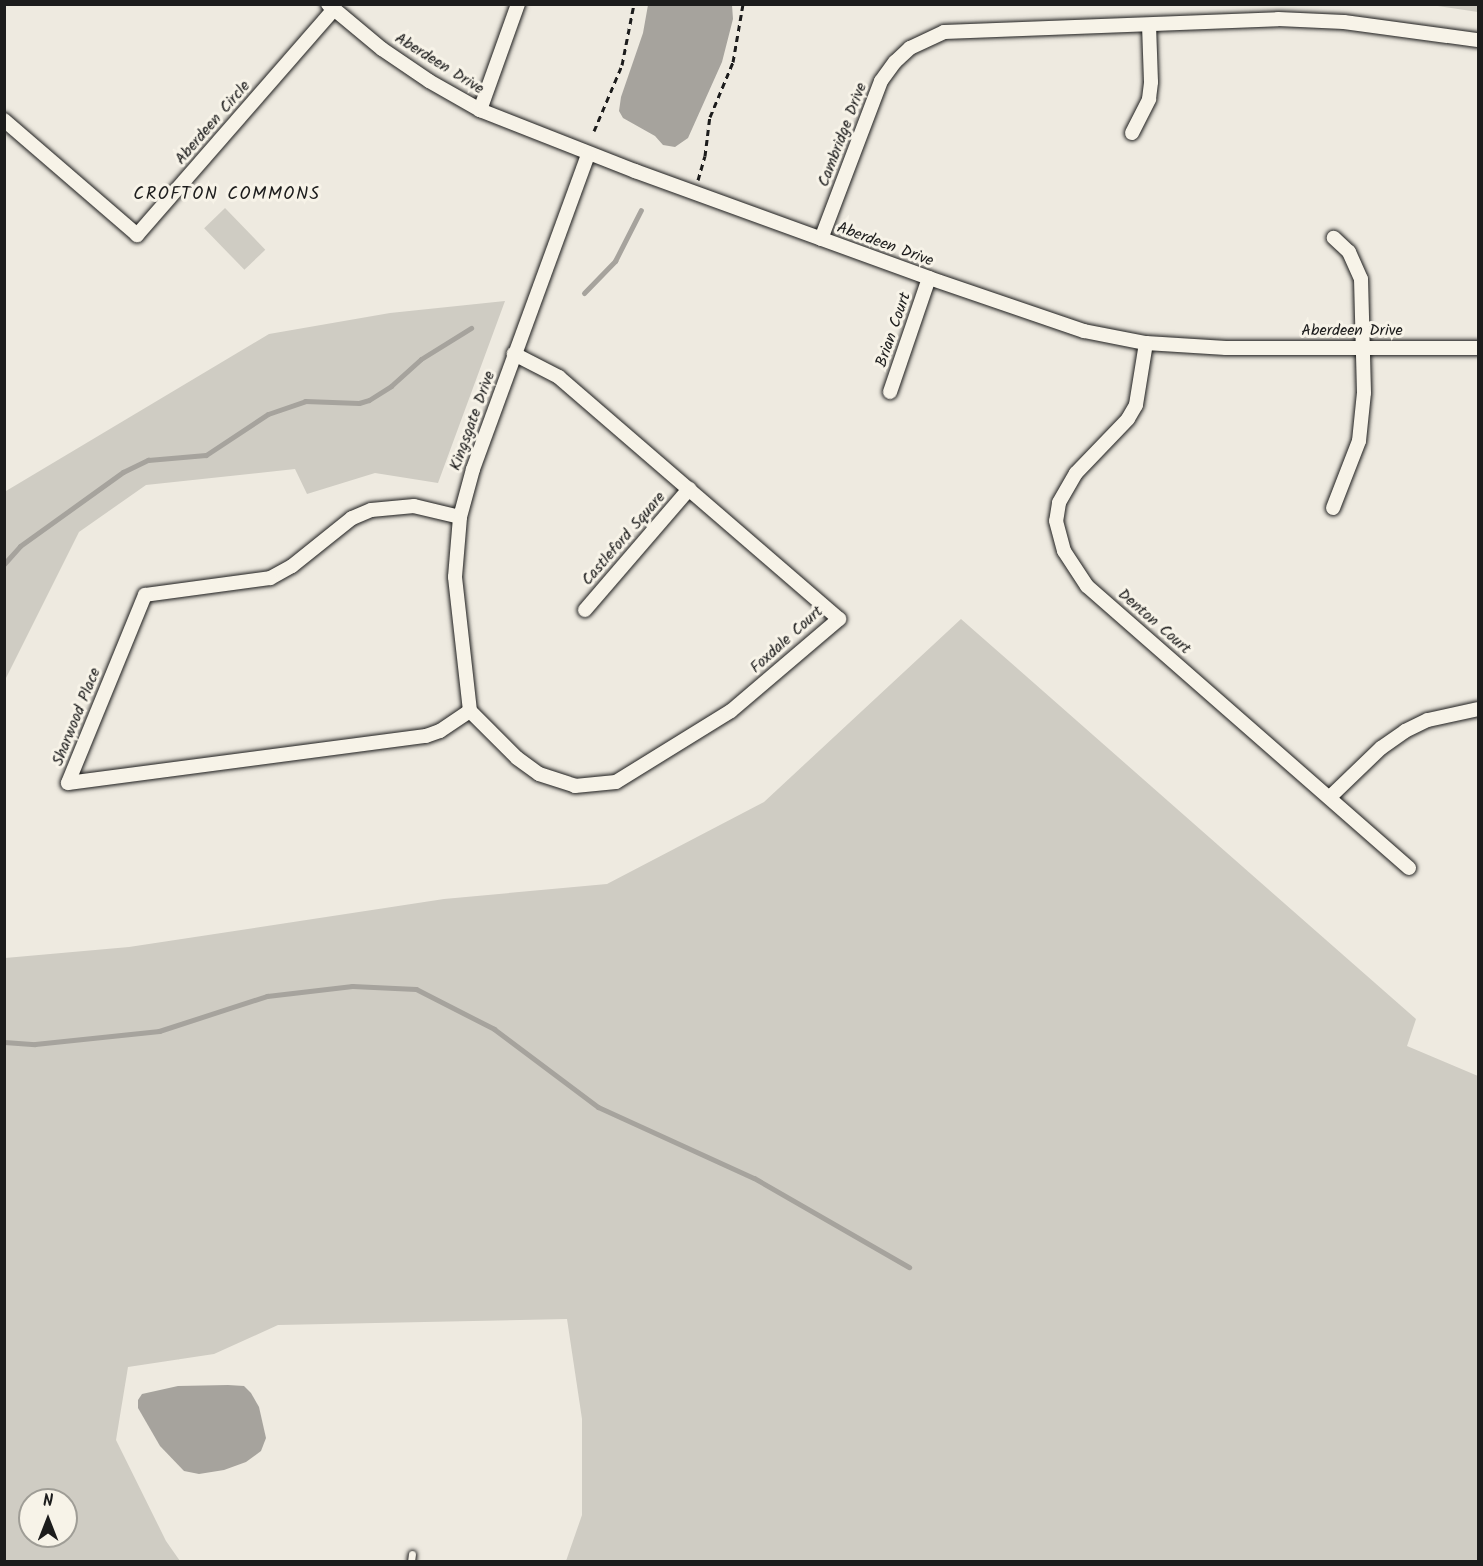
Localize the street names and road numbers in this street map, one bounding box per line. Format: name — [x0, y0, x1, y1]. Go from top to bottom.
street label: Aberdeen Drive — [391, 29, 487, 99]
street label: Aberdeen Circle — [171, 77, 255, 169]
street label: Cambridge Drive — [814, 80, 872, 190]
street label: Aberdeen Drive — [834, 219, 936, 271]
street label: Brian Court — [872, 290, 916, 370]
street label: Aberdeen Drive — [1301, 321, 1403, 341]
street label: Kingsgate Drive — [446, 369, 500, 473]
street label: Castleford Square — [578, 488, 670, 590]
street label: Denton Court — [1114, 585, 1194, 659]
street label: Foxdale Court — [747, 602, 827, 678]
street label: Sharwood Place — [49, 665, 105, 769]

